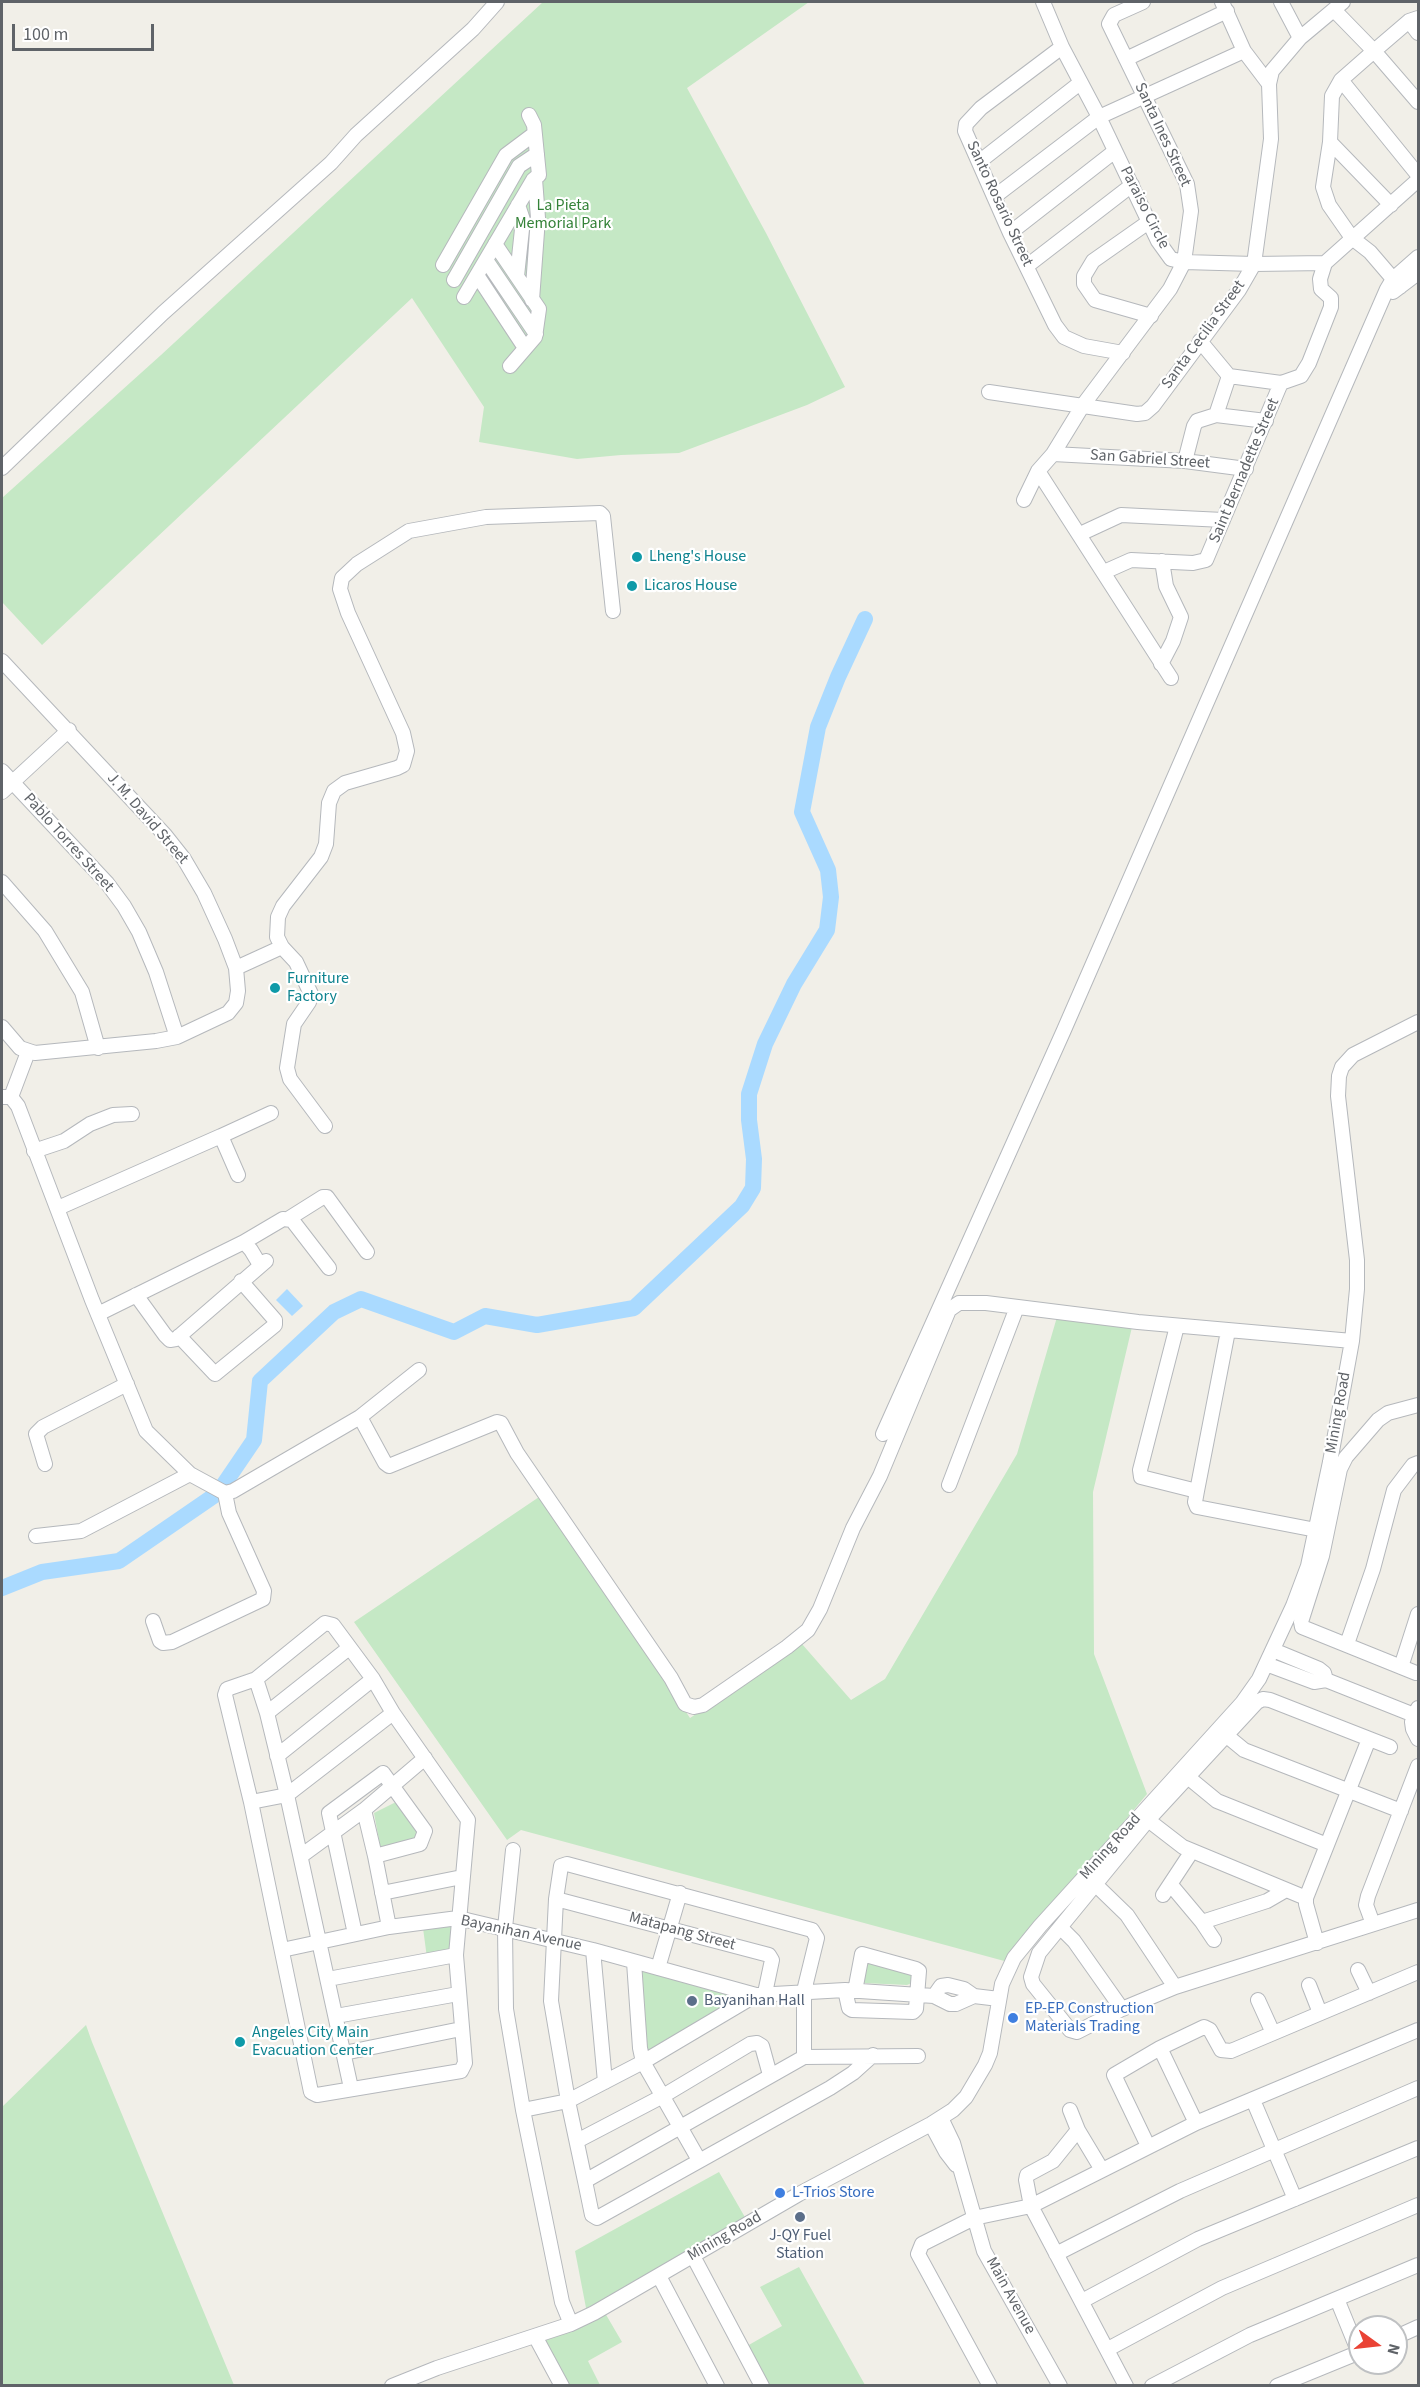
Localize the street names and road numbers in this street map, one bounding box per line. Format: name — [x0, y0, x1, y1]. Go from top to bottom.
street label: Santa Ines Street — [1130, 80, 1194, 190]
street label: Santo Rosario Street — [962, 138, 1036, 270]
street label: Paraiso Circle — [1115, 164, 1173, 252]
street label: Santa Cecilia Street — [1158, 277, 1250, 393]
street label: Saint Bernadette Street — [1206, 396, 1284, 546]
street label: San Gabriel Street — [1089, 446, 1211, 474]
street label: J. M. David Street — [102, 769, 192, 869]
street label: Pablo Torres Street — [19, 790, 117, 896]
street label: Mining Road — [1322, 1371, 1356, 1455]
street label: Mining Road — [1076, 1810, 1146, 1884]
street label: Matapang Street — [627, 1909, 737, 1955]
street label: Bayanihan Avenue — [459, 1912, 583, 1956]
street label: Mining Road — [684, 2208, 766, 2266]
street label: Main Avenue — [981, 2254, 1039, 2338]

